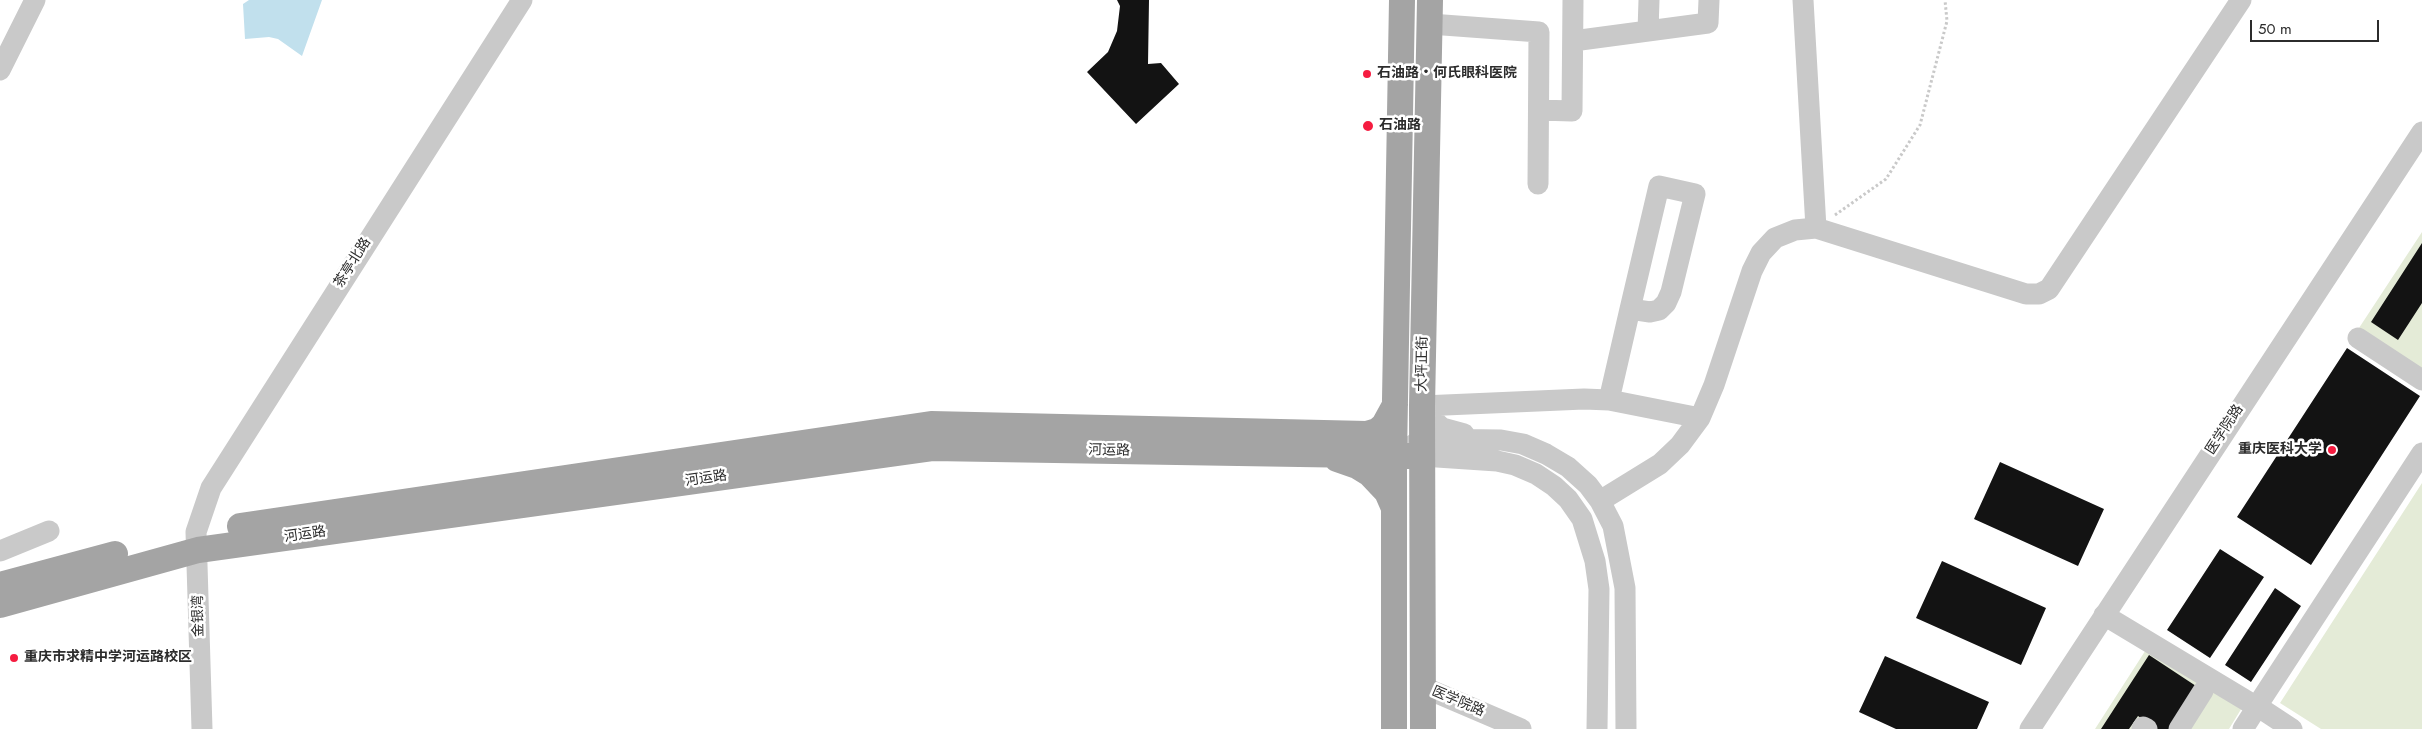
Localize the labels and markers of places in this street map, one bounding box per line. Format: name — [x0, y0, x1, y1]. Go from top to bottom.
place label: 石油路‧何氏眼科医院 — [1377, 66, 1517, 82]
marker: 石油路‧何氏眼科医院 — [1361, 68, 1373, 80]
place label: 石油路 — [1379, 118, 1421, 134]
marker: 石油路 — [1361, 119, 1375, 133]
place label: 重庆医科大学 — [2238, 442, 2322, 458]
marker: 重庆医科大学 — [2326, 444, 2338, 456]
place label: 重庆市求精中学河运路校区 — [24, 650, 192, 666]
marker: 重庆市求精中学河运路校区 — [8, 652, 20, 664]

